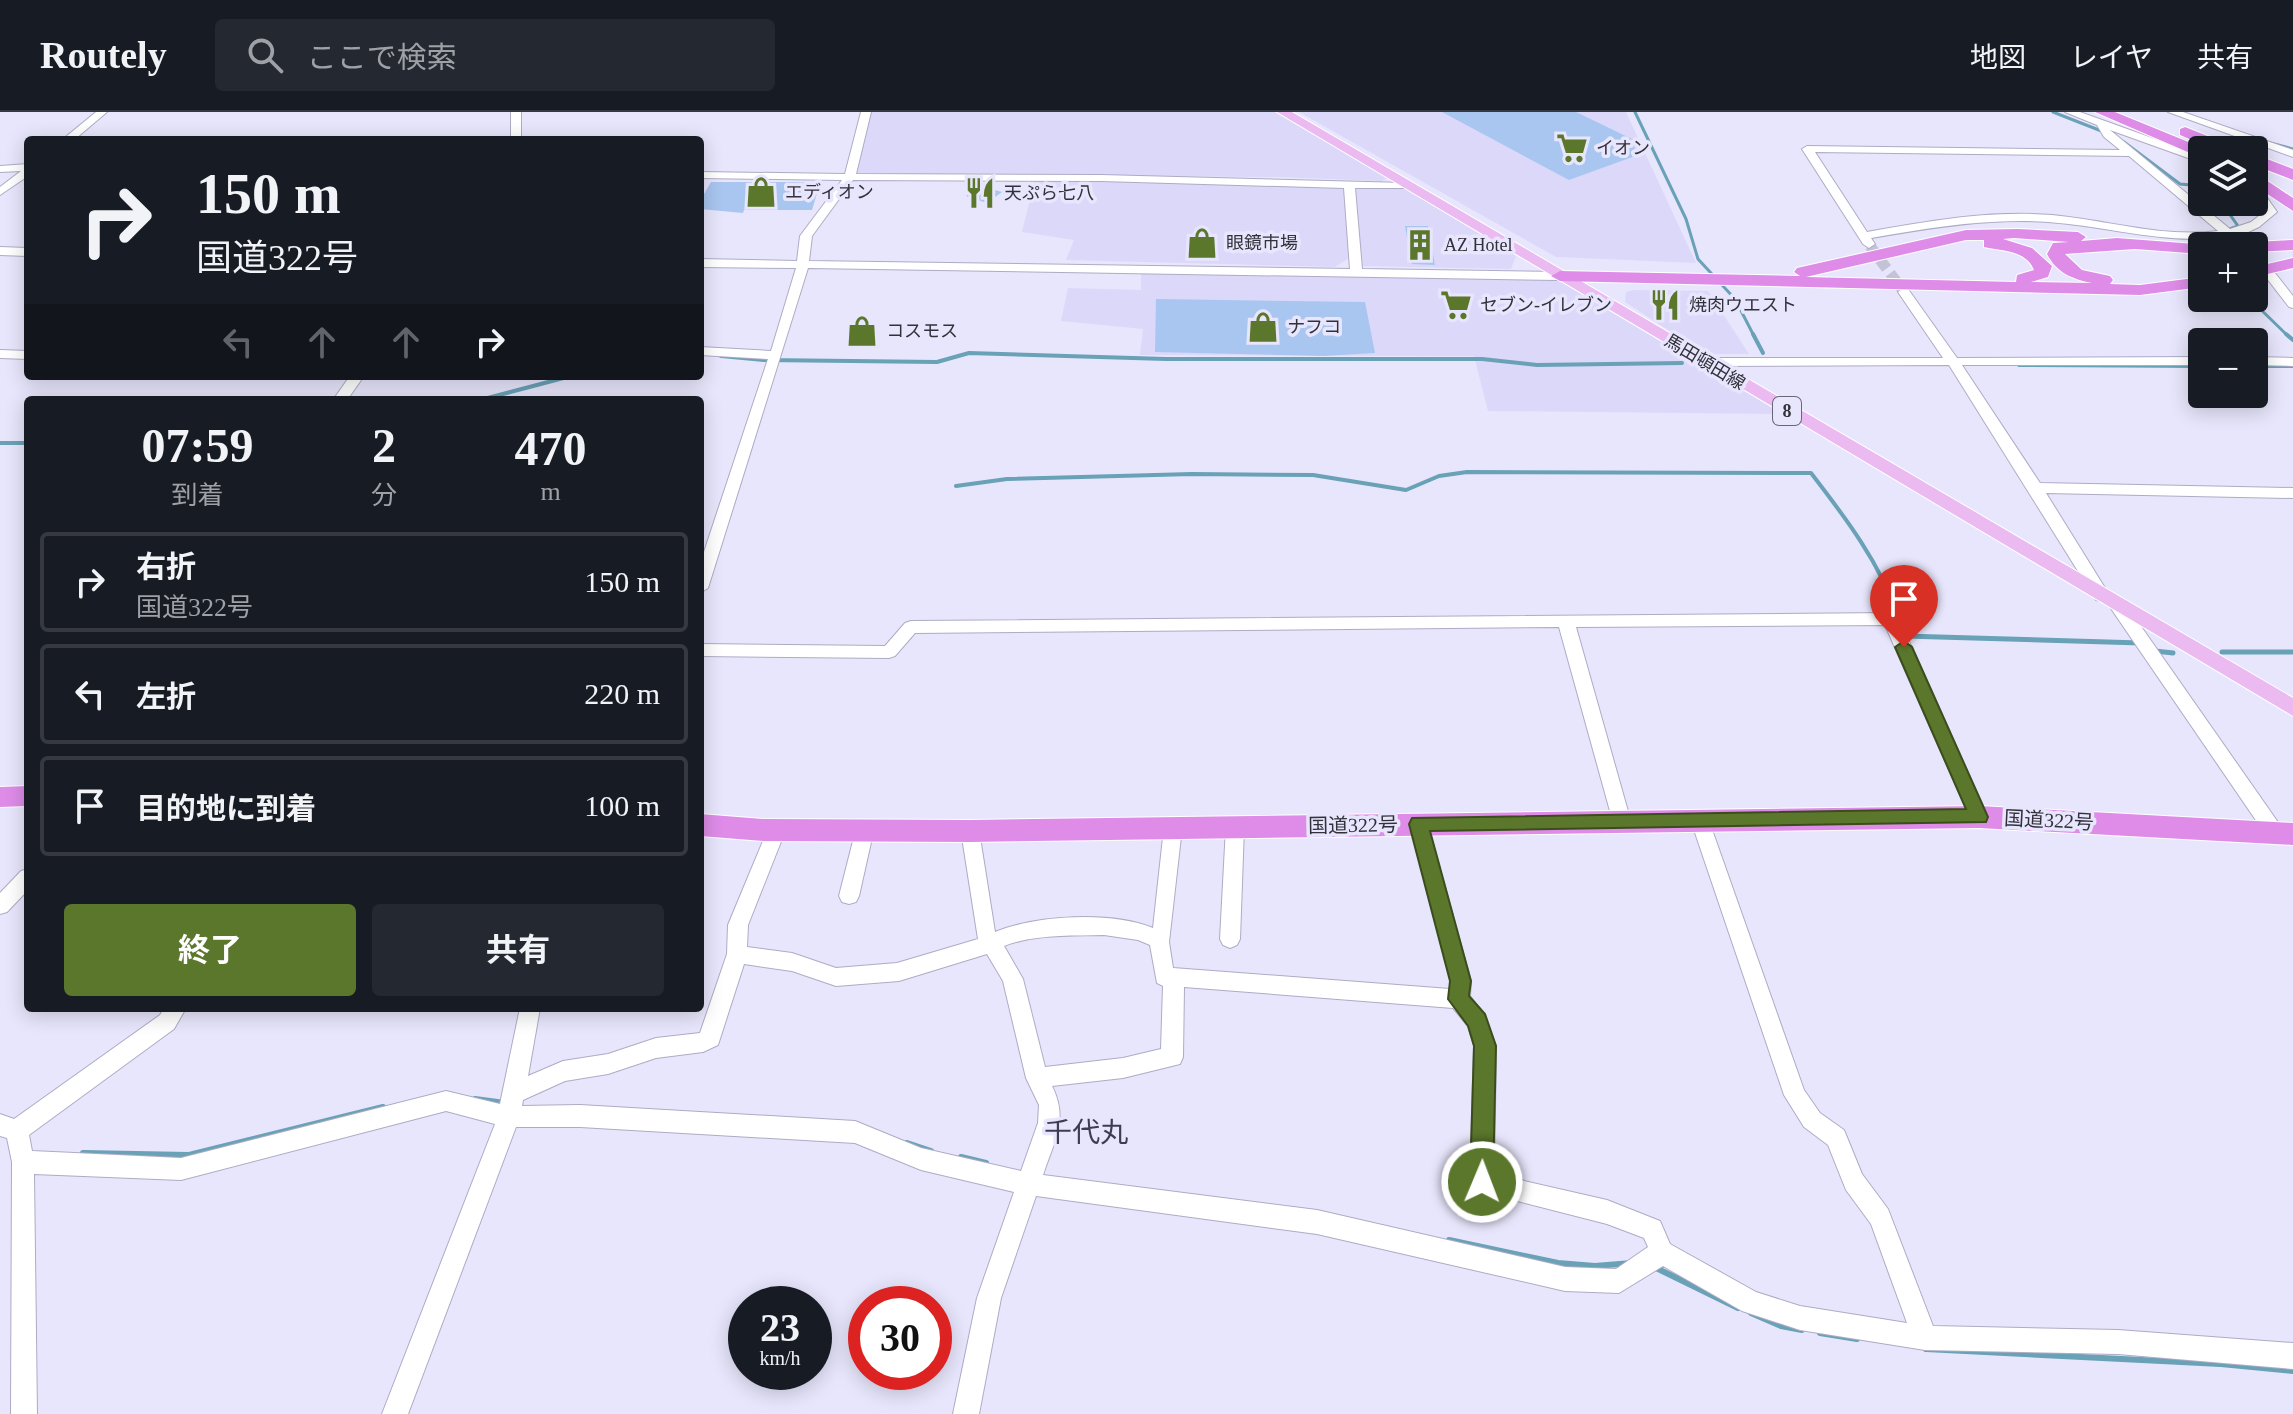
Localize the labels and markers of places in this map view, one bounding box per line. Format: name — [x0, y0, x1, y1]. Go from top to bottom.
supermarket icon: イオン — [1555, 131, 1589, 165]
place label: イオン — [1596, 138, 1650, 158]
shop icon: エディオン — [744, 175, 778, 209]
restaurant icon: 天ぷら七八 — [963, 176, 997, 210]
place label: エディオン — [785, 182, 874, 202]
place label: 天ぷら七八 — [1004, 183, 1094, 203]
shop icon: 眼鏡市場 — [1185, 226, 1219, 260]
building icon: AZ Hotel — [1403, 228, 1437, 262]
place label: 眼鏡市場 — [1226, 233, 1298, 253]
place label: AZ Hotel — [1444, 235, 1512, 255]
supermarket icon: セブン-イレブン — [1439, 288, 1473, 322]
restaurant icon: 焼肉ウエスト — [1648, 288, 1682, 322]
place label: セブン-イレブン — [1480, 295, 1612, 315]
place label: 焼肉ウエスト — [1689, 295, 1797, 315]
shop icon: ナフコ — [1246, 310, 1280, 344]
shop icon: コスモス — [845, 314, 879, 348]
place label: ナフコ — [1287, 317, 1341, 337]
place label: コスモス — [886, 321, 958, 341]
pin — [1870, 565, 1938, 647]

